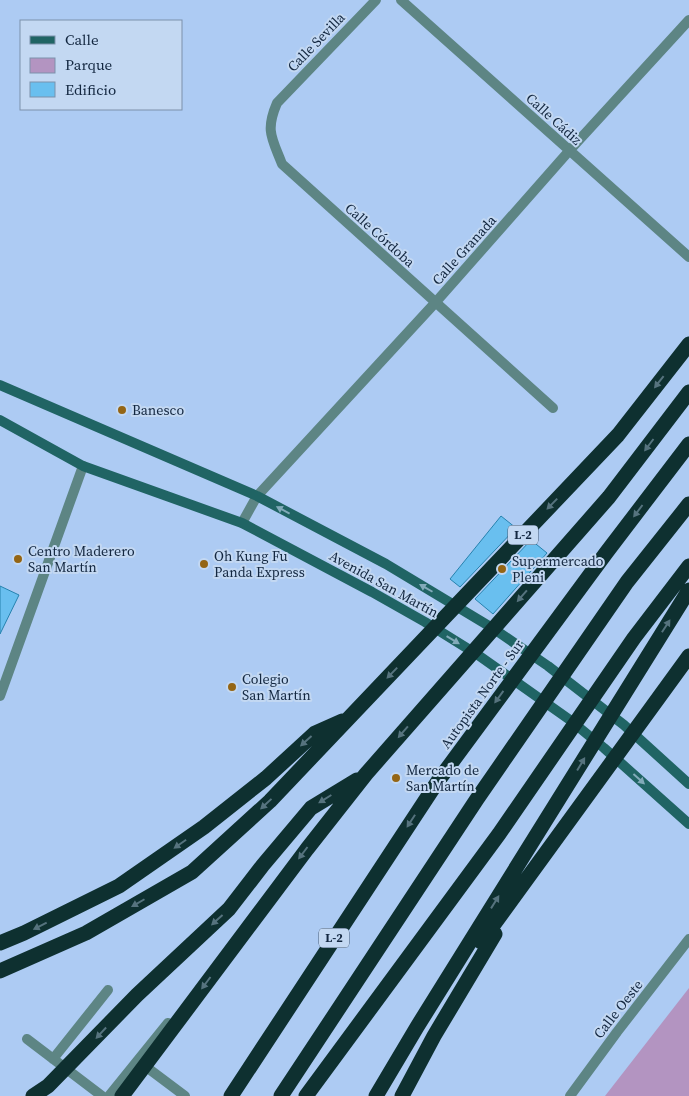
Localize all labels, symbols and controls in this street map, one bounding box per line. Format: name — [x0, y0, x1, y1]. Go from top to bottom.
street label: Calle Sevilla — [283, 7, 350, 76]
legend — [20, 20, 182, 110]
text: Calle — [65, 29, 99, 50]
text: Parque — [65, 54, 113, 75]
text: Edificio — [65, 79, 116, 100]
street label: Calle Cádiz — [522, 88, 587, 150]
street label: Calle Córdoba — [341, 198, 420, 272]
street label: Calle Granada — [427, 210, 501, 289]
one-way arrow — [654, 376, 664, 389]
place label: Banesco — [132, 400, 184, 420]
marker: Banesco — [116, 404, 128, 416]
one-way arrow — [644, 438, 654, 452]
one-way arrow — [546, 498, 558, 510]
one-way arrow — [633, 504, 644, 517]
one-way arrow — [276, 506, 291, 514]
road number: L-2 — [508, 526, 538, 544]
place label: Centro Maderero San Martín — [28, 541, 135, 577]
place label: Oh Kung Fu Panda Express — [214, 546, 305, 582]
street label: Avenida San Martín — [326, 546, 443, 623]
place label: Supermercado Pleni — [512, 551, 604, 587]
marker: Centro Maderero San Martín — [12, 553, 24, 565]
marker: Oh Kung Fu Panda Express — [198, 558, 210, 570]
marker: Supermercado Pleni — [496, 563, 508, 575]
one-way arrow — [420, 583, 433, 592]
one-way arrow — [516, 590, 528, 602]
one-way arrow — [661, 619, 671, 632]
street label: Autopista Norte - Sur — [436, 635, 528, 753]
one-way arrow — [447, 635, 460, 644]
one-way arrow — [386, 667, 398, 679]
place label: Colegio San Martín — [242, 669, 311, 705]
marker: Colegio San Martín — [226, 681, 238, 693]
one-way arrow — [495, 691, 505, 704]
one-way arrow — [398, 725, 409, 738]
one-way arrow — [300, 735, 312, 747]
one-way arrow — [576, 757, 585, 770]
place label: Mercado de San Martín — [406, 760, 479, 796]
marker: Mercado de San Martín — [390, 772, 402, 784]
one-way arrow — [632, 773, 644, 785]
one-way arrow — [318, 795, 331, 804]
one-way arrow — [260, 798, 272, 810]
one-way arrow — [406, 815, 416, 828]
one-way arrow — [173, 839, 187, 849]
one-way arrow — [298, 846, 309, 859]
one-way arrow — [490, 895, 500, 908]
one-way arrow — [131, 898, 144, 907]
one-way arrow — [211, 914, 224, 925]
one-way arrow — [33, 922, 47, 930]
road number: L-2 — [319, 928, 349, 948]
street label: Calle Oeste — [589, 975, 647, 1043]
one-way arrow — [201, 976, 211, 990]
one-way arrow — [95, 1027, 107, 1039]

